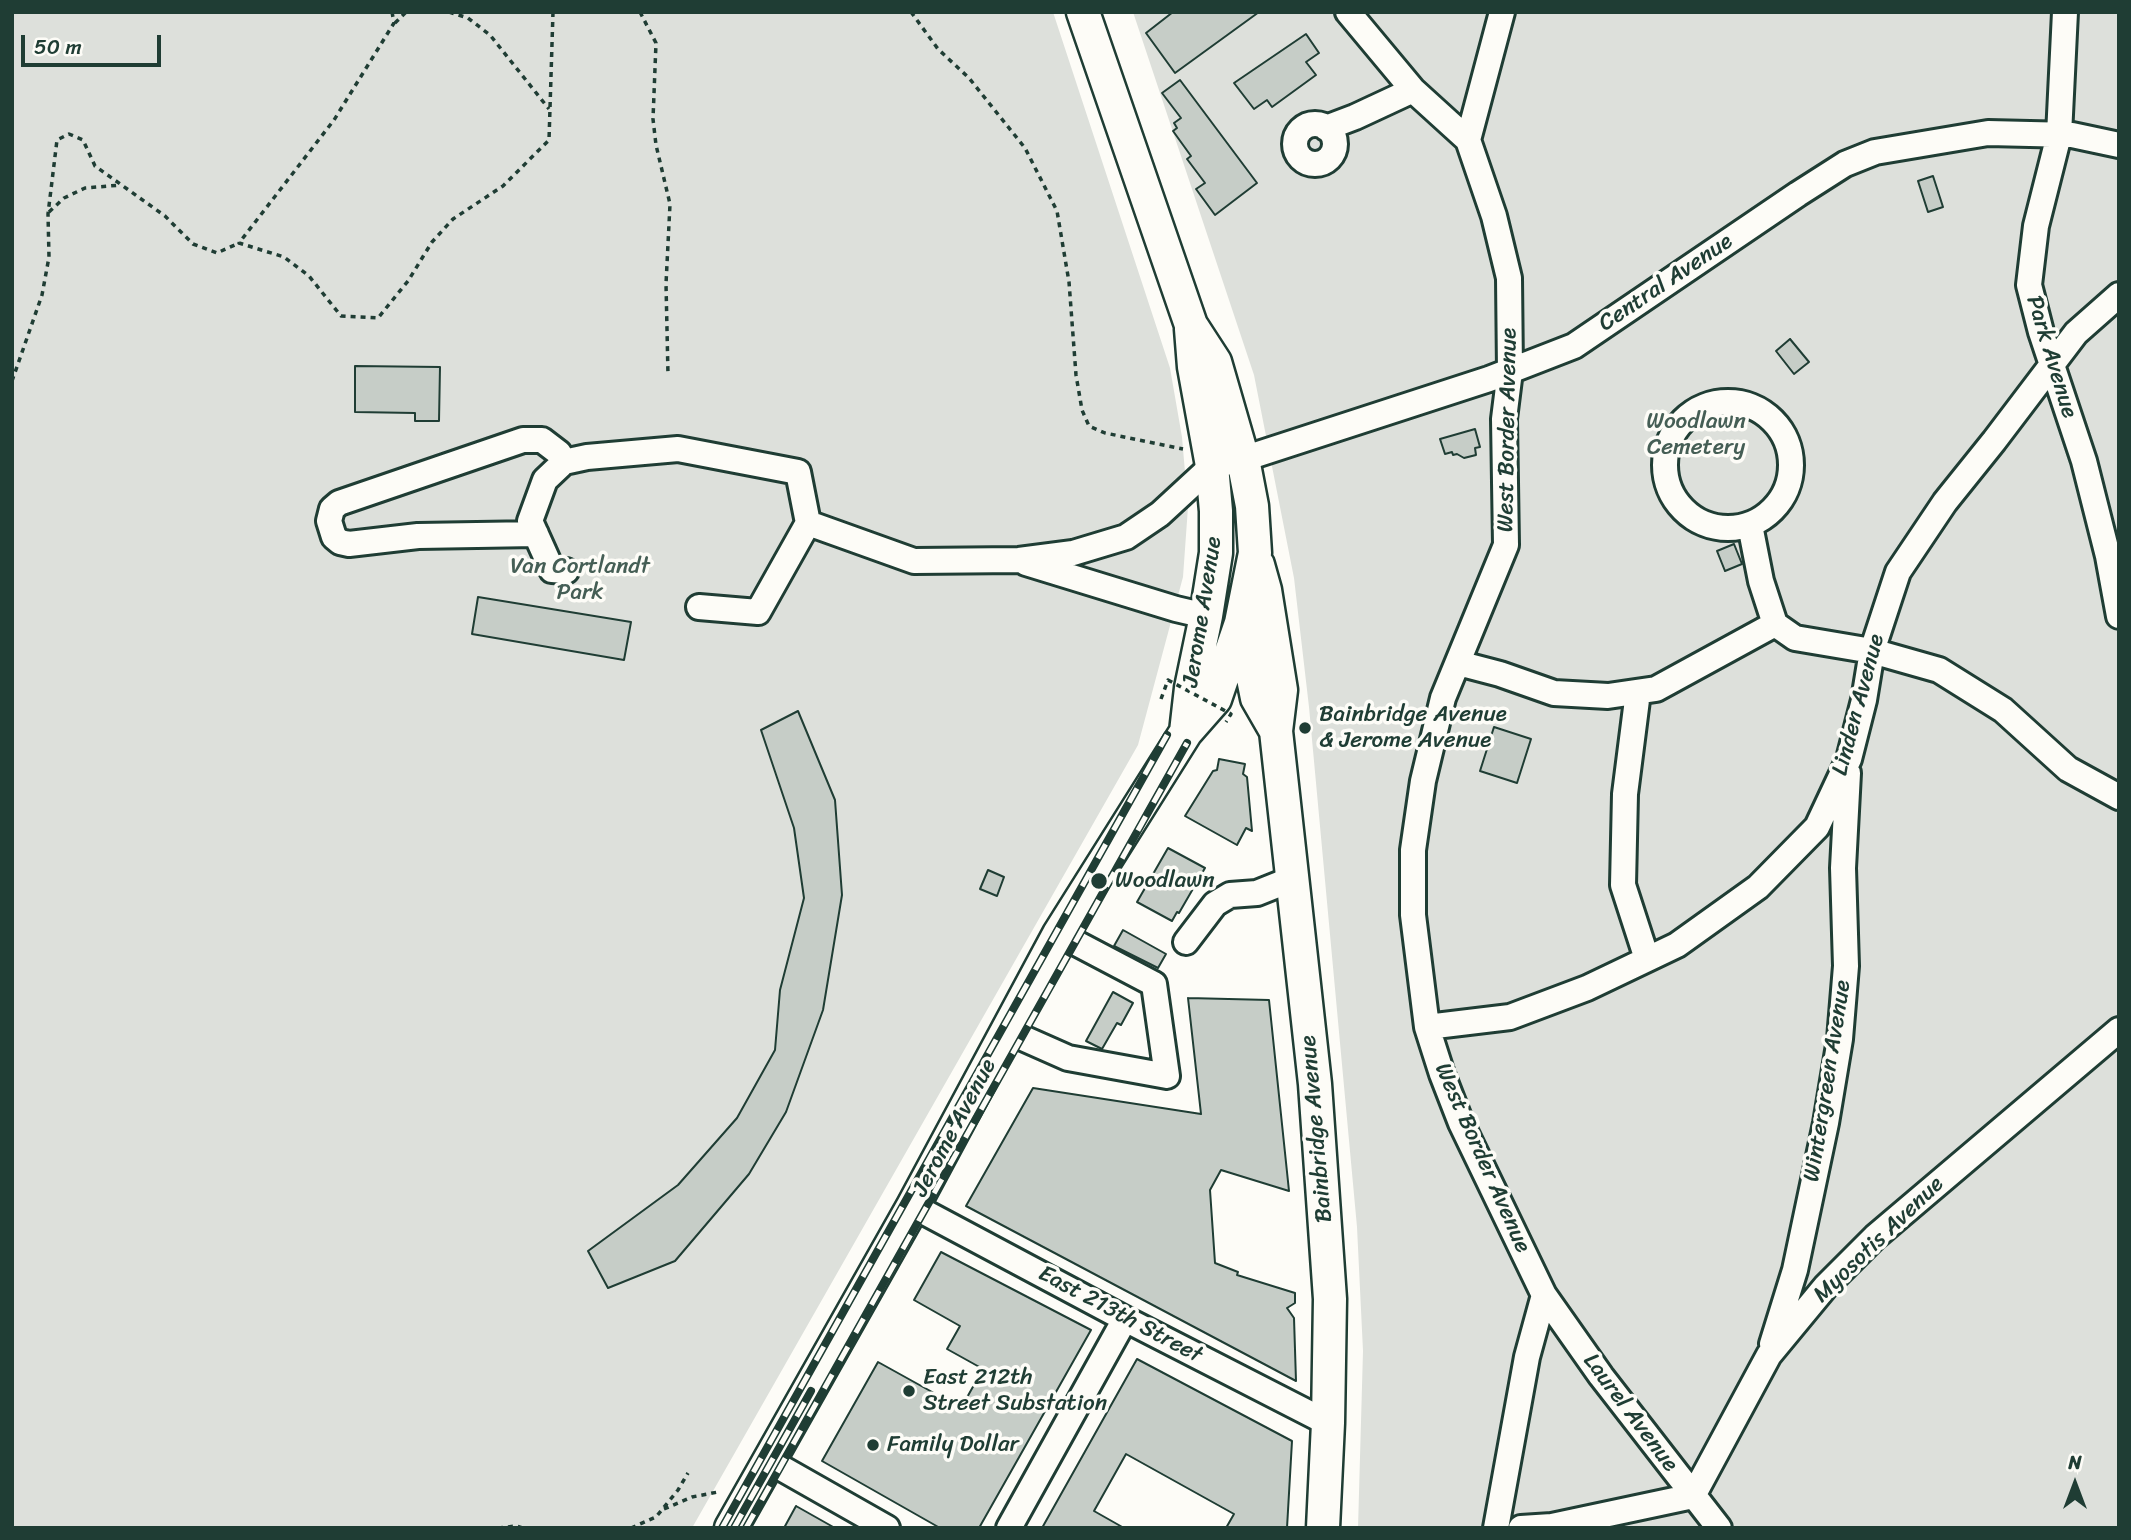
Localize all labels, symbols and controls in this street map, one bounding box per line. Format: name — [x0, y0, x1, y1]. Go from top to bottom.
scale bar — [24, 21, 164, 65]
text: 50 m — [34, 28, 82, 66]
street label: Central Avenue — [1594, 228, 1738, 338]
street label: Park Avenue — [2019, 292, 2083, 422]
street label: West Border Avenue — [1492, 327, 1524, 533]
park label: Woodlawn Cemetery — [1646, 408, 1746, 462]
street label: Jerome Avenue — [1177, 535, 1229, 689]
park label: Van Cortlandt Park — [510, 553, 650, 607]
street label: Linden Avenue — [1827, 631, 1891, 779]
place label: Bainbridge Avenue & Jerome Avenue — [1319, 701, 1507, 755]
marker: Bainbridge Avenue & Jerome Avenue — [1297, 720, 1313, 736]
place label: Woodlawn — [1115, 867, 1215, 895]
marker: Woodlawn — [1089, 871, 1109, 891]
street label: Wintergreen Avenue — [1798, 978, 1858, 1184]
street label: Bainbridge Avenue — [1295, 1034, 1339, 1224]
street label: Jerome Avenue — [907, 1054, 1003, 1202]
street label: West Border Avenue — [1428, 1059, 1536, 1257]
street label: Myosotis Avenue — [1808, 1171, 1950, 1309]
street label: East 213th Street — [1033, 1260, 1207, 1370]
street label: Laurel Avenue — [1577, 1348, 1683, 1478]
place label: East 212th Street Substation — [923, 1364, 1107, 1418]
marker: East 212th Street Substation — [901, 1383, 917, 1399]
place label: Family Dollar — [887, 1431, 1019, 1459]
marker: Family Dollar — [865, 1437, 881, 1453]
text: N — [2068, 1446, 2082, 1479]
north arrow — [2040, 1449, 2110, 1519]

